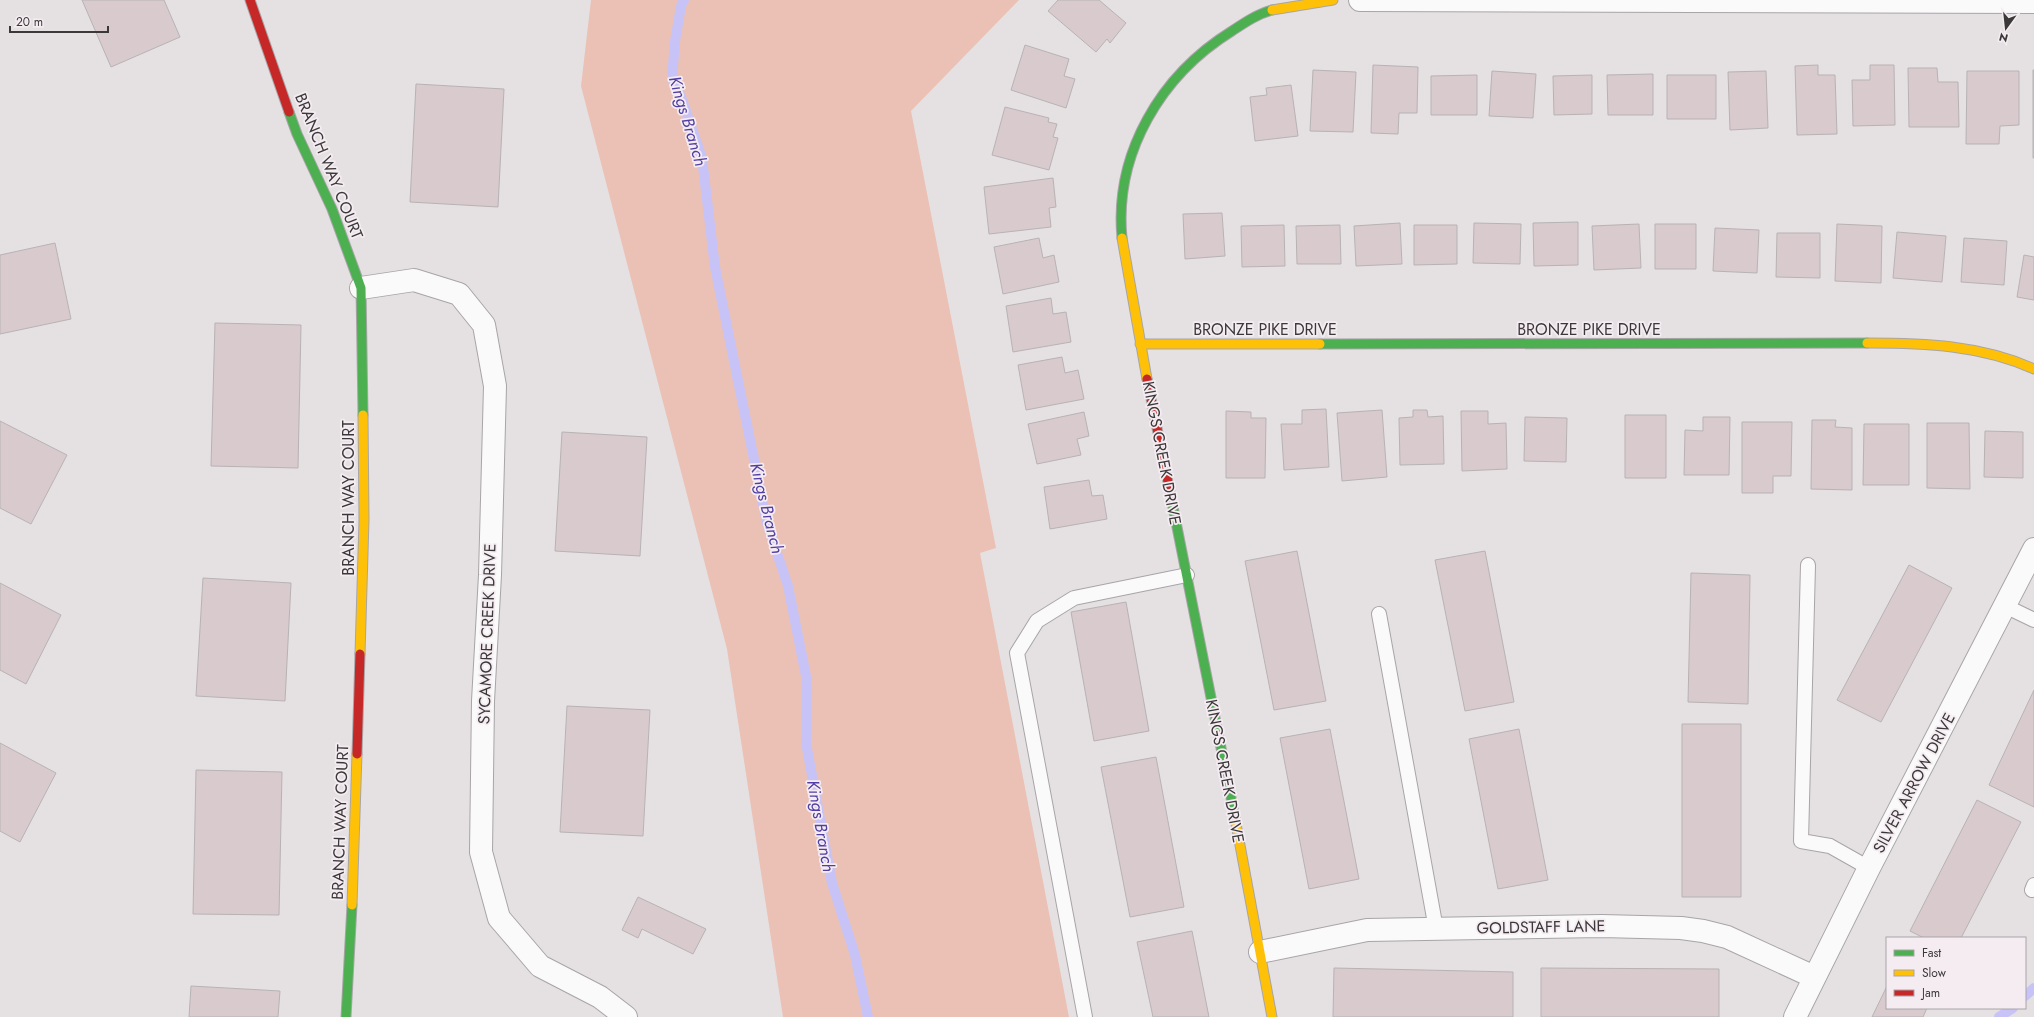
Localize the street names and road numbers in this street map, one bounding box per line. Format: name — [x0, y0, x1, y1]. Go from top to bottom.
street label: BRANCH WAY COURT — [289, 90, 369, 243]
street label: BRONZE PIKE DRIVE — [1193, 318, 1337, 341]
street label: BRONZE PIKE DRIVE — [1517, 318, 1661, 341]
street label: KINGS CREEK DRIVE — [1137, 379, 1187, 527]
street label: BRANCH WAY COURT — [337, 420, 360, 576]
street label: SYCAMORE CREEK DRIVE — [472, 543, 502, 725]
street label: KINGS CREEK DRIVE — [1200, 697, 1250, 845]
street label: SILVER ARROW DRIVE — [1867, 709, 1961, 857]
street label: BRANCH WAY COURT — [326, 743, 354, 900]
street label: GOLDSTAFF LANE — [1477, 914, 1605, 940]

